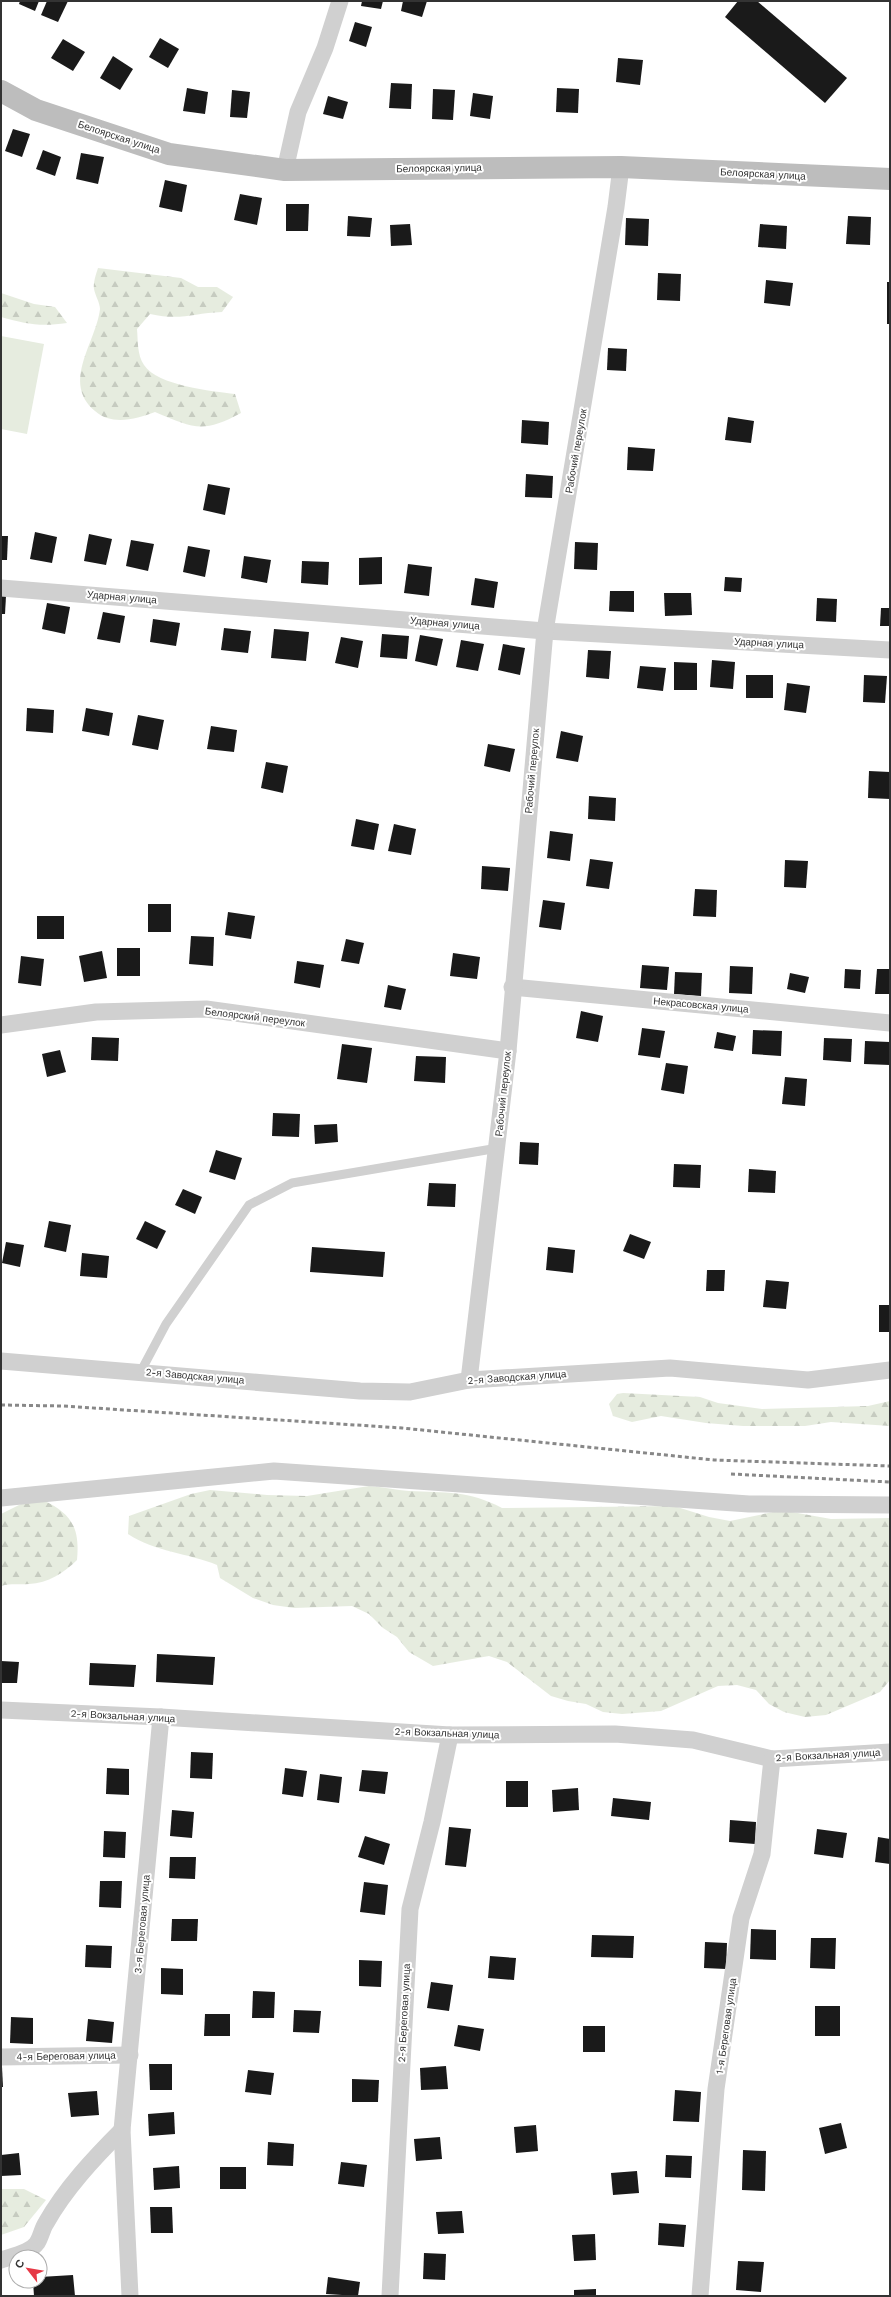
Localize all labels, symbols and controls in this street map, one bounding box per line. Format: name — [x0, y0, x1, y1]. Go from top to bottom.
street label: Белоярская улица — [77, 119, 162, 156]
street label: Белоярская улица — [396, 162, 482, 174]
street label: Белоярская улица — [720, 166, 807, 182]
street label: Рабочий переулок — [563, 407, 589, 494]
street label: Ударная улица — [87, 588, 158, 606]
street label: Ударная улица — [410, 614, 481, 632]
street label: Ударная улица — [734, 636, 805, 650]
street label: Рабочий переулок — [523, 727, 541, 814]
street label: Некрасовская улица — [653, 995, 750, 1015]
street label: Белоярский переулок — [204, 1005, 306, 1029]
street label: Рабочий переулок — [493, 1050, 513, 1137]
street label: 2-я Заводская улица — [145, 1366, 245, 1386]
street label: 2-я Заводская улица — [467, 1368, 567, 1386]
street label: 2-я Вокзальная улица — [70, 1708, 176, 1724]
street label: 2-я Вокзальная улица — [394, 1726, 500, 1740]
street label: 2-я Вокзальная улица — [775, 1747, 881, 1763]
street label: 3-я Береговая улица — [132, 1874, 152, 1974]
street label: 2-я Береговая улица — [396, 1963, 412, 2063]
street label: 1-я Береговая улица — [714, 1977, 738, 2075]
street label: 4-я Береговая улица — [16, 2050, 116, 2062]
north arrow — [8, 2249, 48, 2289]
text: С — [12, 2257, 28, 2271]

